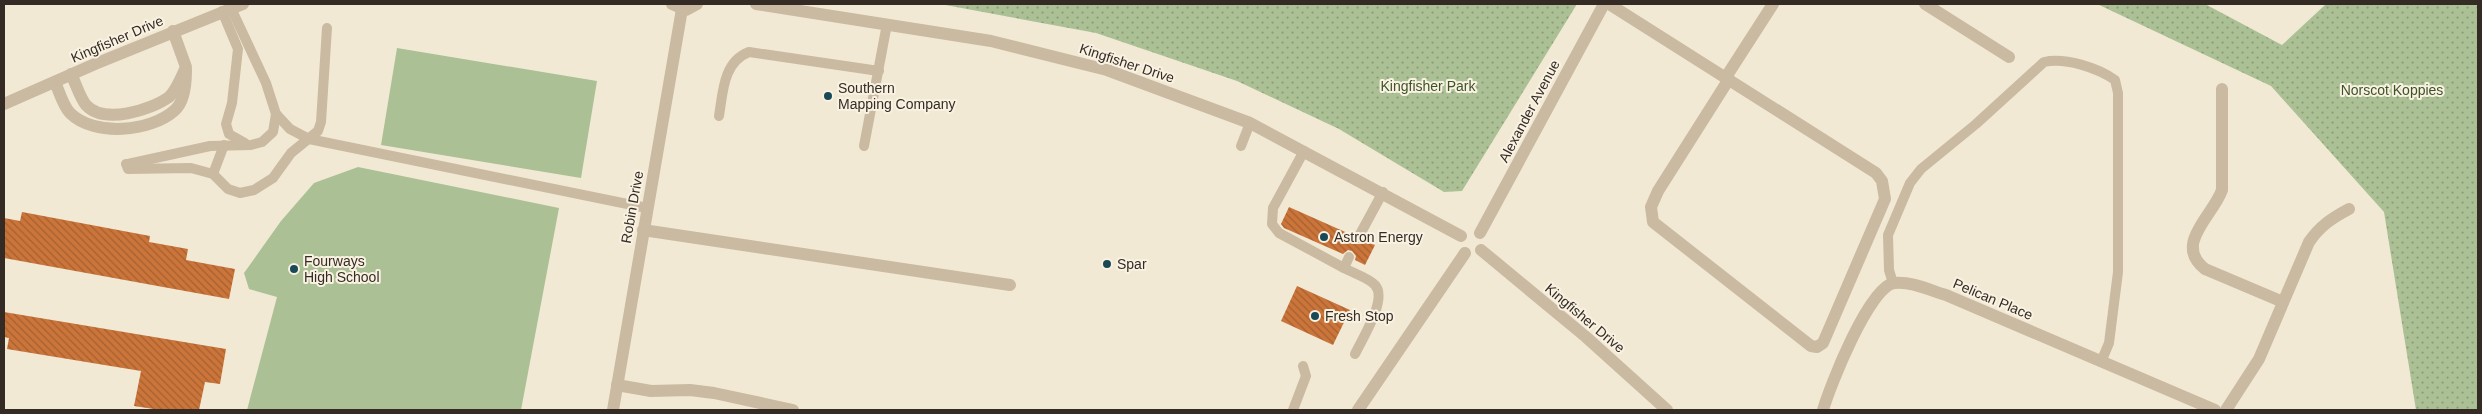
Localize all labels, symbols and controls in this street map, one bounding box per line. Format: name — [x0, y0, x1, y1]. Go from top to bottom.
street label: Kingfisher Drive — [68, 12, 166, 66]
street label: Kingfisher Drive — [1078, 40, 1177, 86]
street label: Alexander Avenue — [1495, 57, 1563, 165]
park label: Kingfisher Park — [1381, 78, 1476, 94]
place label: Southern Mapping Company — [838, 80, 956, 112]
park label: Norscot Koppies — [2341, 82, 2443, 98]
marker: Southern Mapping Company — [822, 90, 834, 102]
street label: Robin Drive — [618, 169, 646, 244]
place label: Astron Energy — [1334, 229, 1423, 245]
marker: Astron Energy — [1318, 231, 1330, 243]
place label: Fourways High School — [304, 253, 380, 285]
place label: Spar — [1117, 256, 1147, 272]
marker: Spar — [1101, 258, 1113, 270]
marker: Fourways High School — [288, 263, 300, 275]
street label: Pelican Place — [1951, 275, 2035, 323]
street label: Kingfisher Drive — [1542, 280, 1628, 356]
place label: Fresh Stop — [1325, 308, 1394, 324]
marker: Fresh Stop — [1309, 310, 1321, 322]

